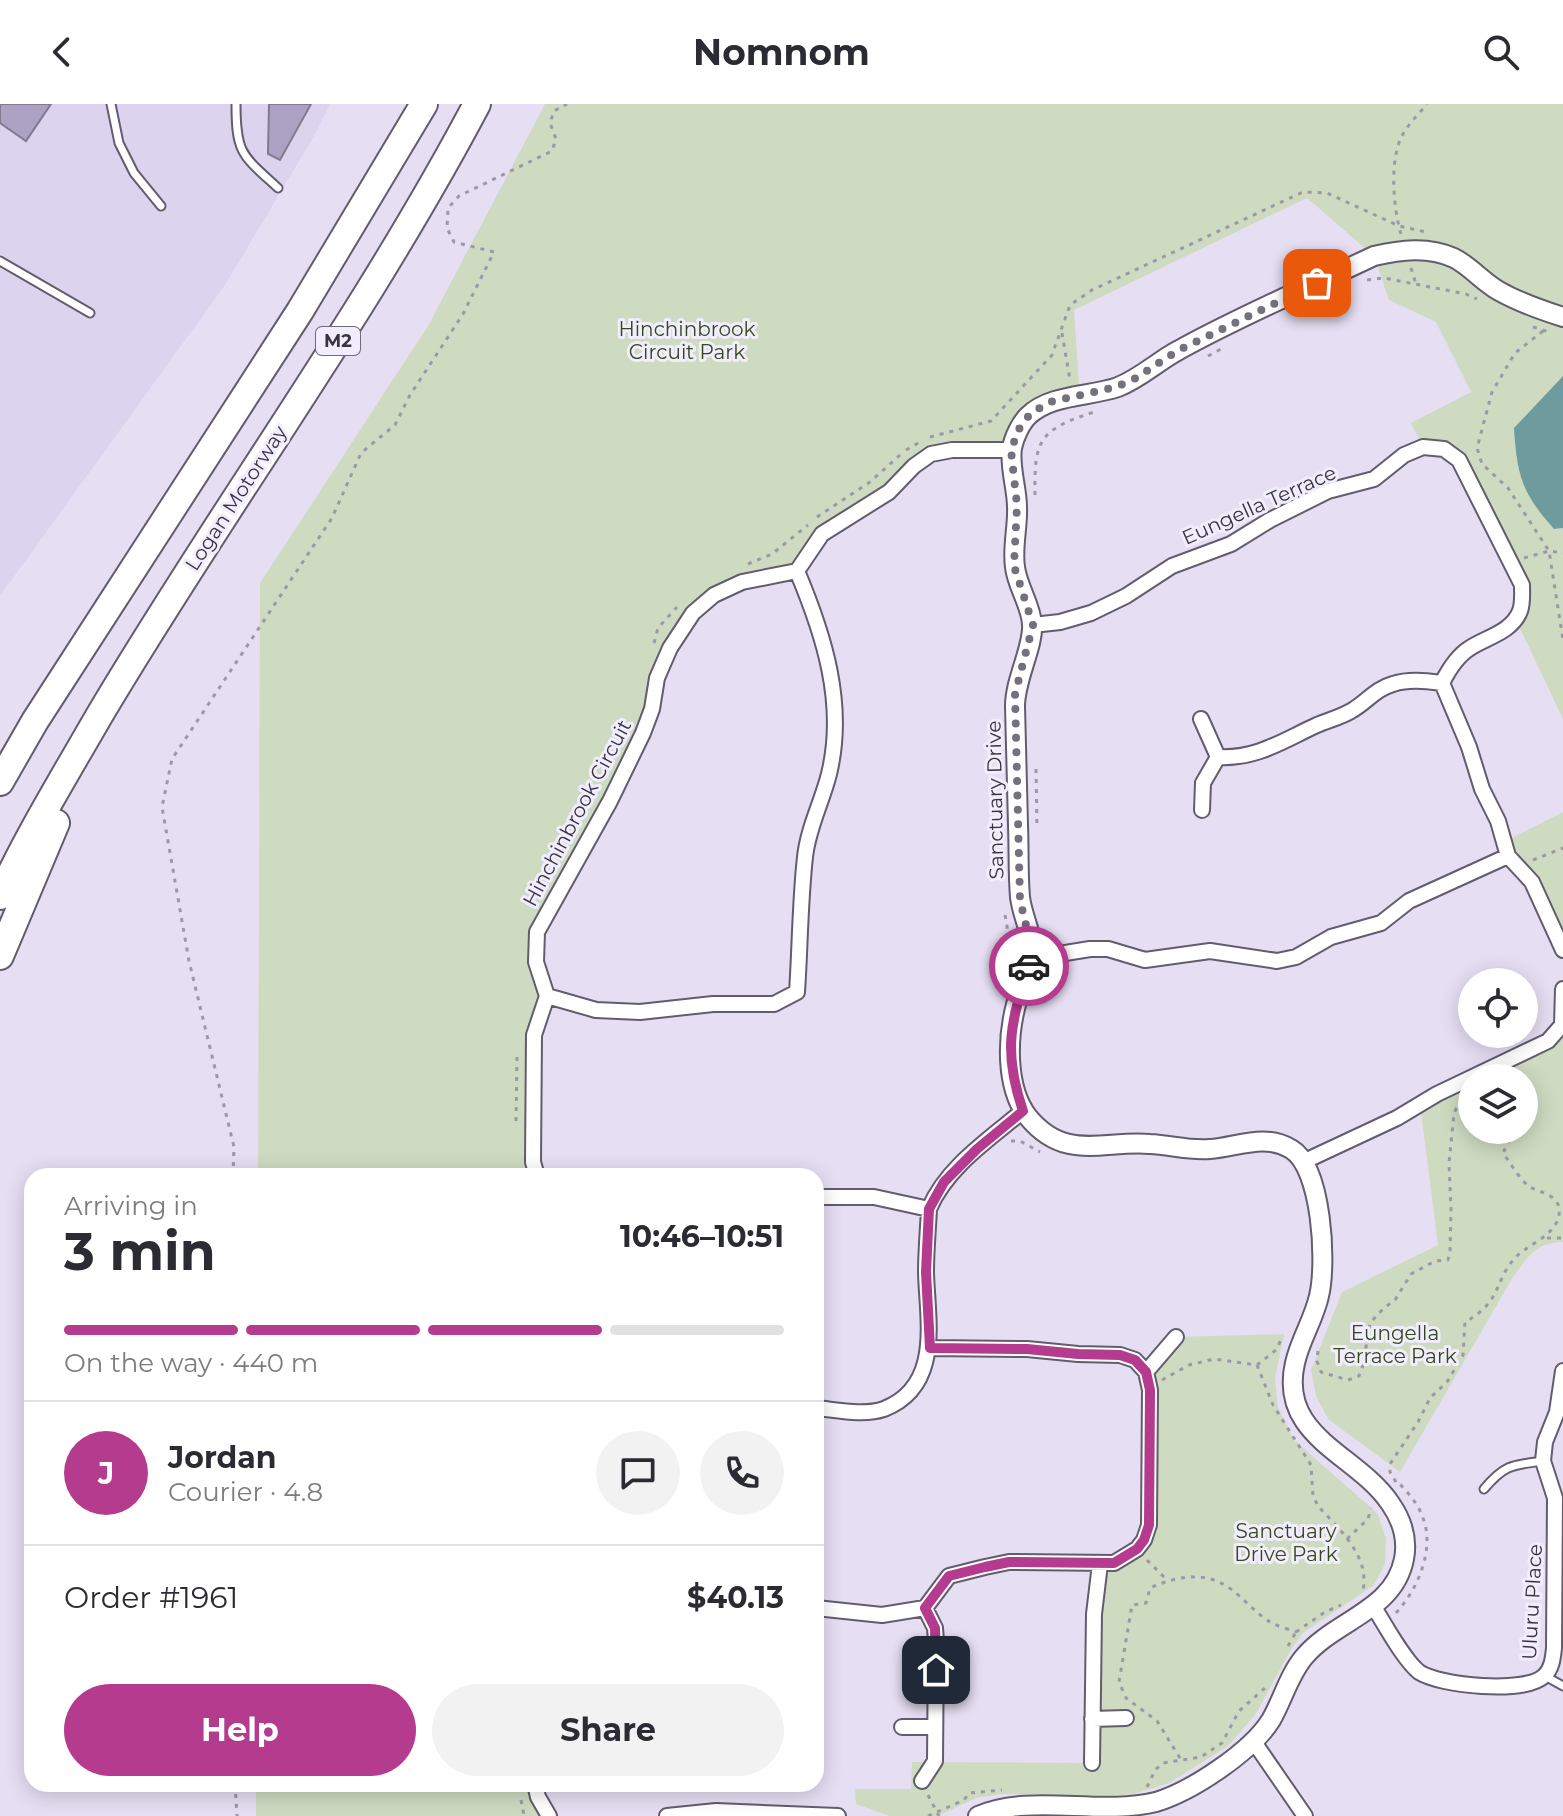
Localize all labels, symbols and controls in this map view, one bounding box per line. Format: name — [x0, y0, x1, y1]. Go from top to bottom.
icon: back — [40, 30, 84, 74]
text: Nomnom — [693, 30, 870, 74]
icon: search — [1479, 30, 1523, 74]
pin — [1283, 249, 1351, 317]
icon: bag — [1295, 261, 1339, 305]
park label: Hinchinbrook Circuit Park — [618, 317, 756, 364]
road number: M2 — [316, 327, 360, 355]
street label: Logan Motorway — [180, 421, 292, 575]
street label: Eungella Terrace — [1178, 460, 1340, 550]
street label: Hinchinbrook Circuit — [518, 716, 636, 910]
street label: Sanctuary Drive — [982, 720, 1008, 880]
courier — [989, 926, 1069, 1006]
icon: car — [1007, 944, 1051, 988]
map controls — [1458, 968, 1538, 1144]
button: locate — [1458, 968, 1538, 1048]
button: layers — [1458, 1064, 1538, 1144]
text: Arriving in — [64, 1190, 198, 1222]
text: 10:46–10:51 — [620, 1218, 784, 1255]
text: 3 min — [64, 1220, 216, 1283]
park label: Eungella Terrace Park — [1333, 1321, 1457, 1368]
text: On the way · 440 m — [64, 1347, 318, 1379]
button: chat — [596, 1431, 680, 1515]
button: phone — [700, 1431, 784, 1515]
text: Jordan — [168, 1439, 277, 1476]
text: J — [98, 1455, 114, 1492]
text: Courier · 4.8 — [168, 1476, 323, 1508]
park label: Sanctuary Drive Park — [1234, 1519, 1338, 1566]
street label: Uluru Place — [1517, 1543, 1547, 1661]
text: Order #1961 — [64, 1579, 238, 1616]
text: $40.13 — [687, 1579, 784, 1616]
pin — [902, 1636, 970, 1704]
icon: home — [914, 1648, 958, 1692]
button: Help — [64, 1684, 416, 1776]
button: Share — [432, 1684, 784, 1776]

